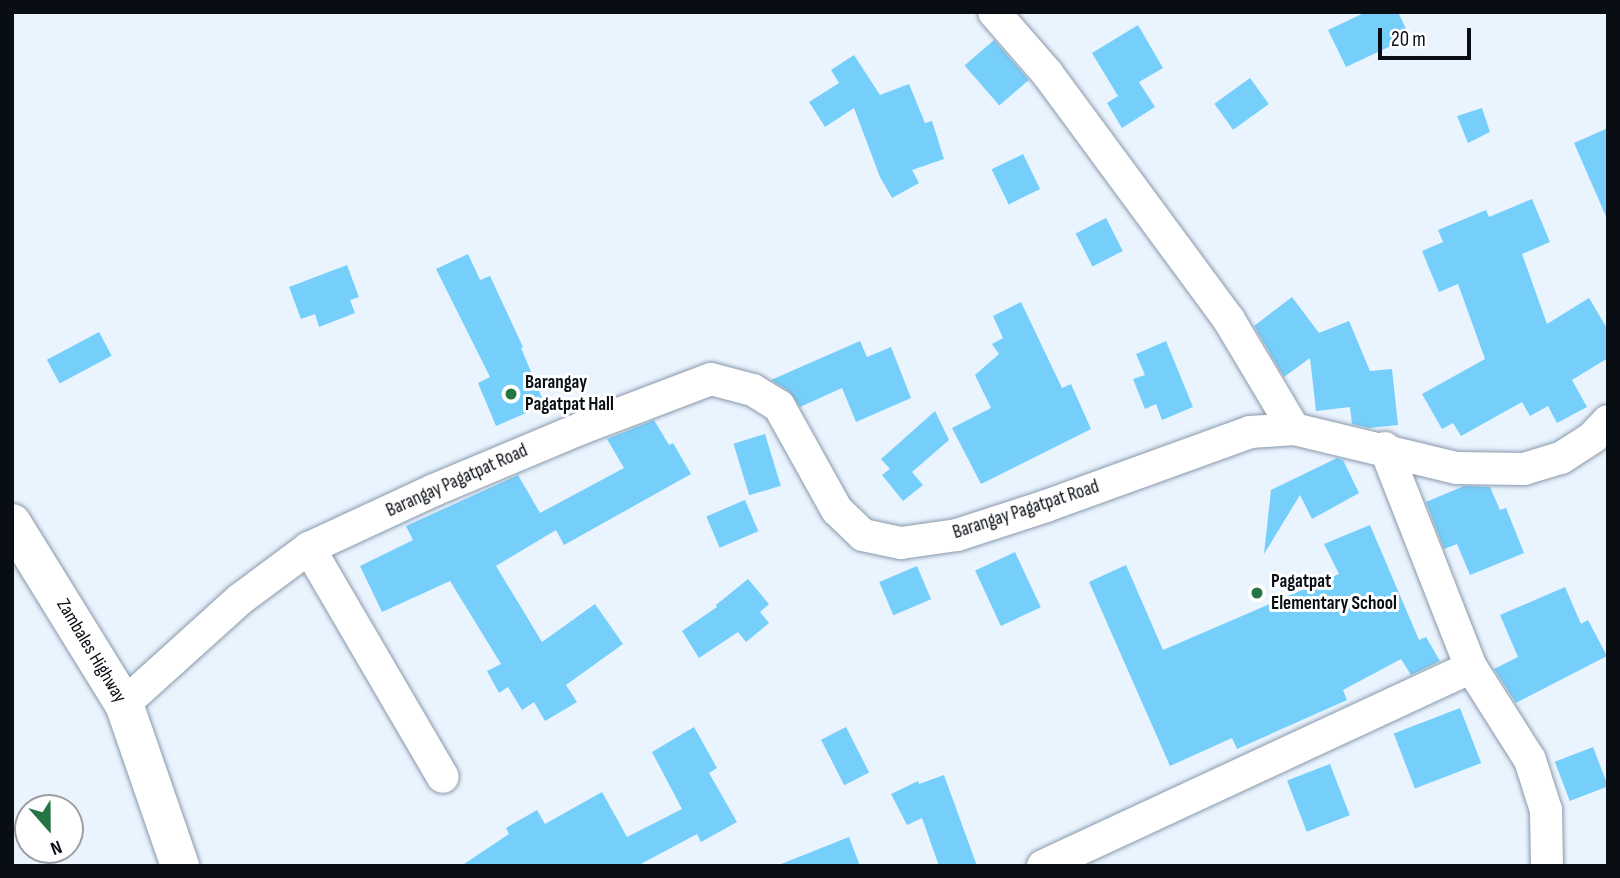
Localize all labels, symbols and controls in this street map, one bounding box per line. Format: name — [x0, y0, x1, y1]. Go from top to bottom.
scale bar — [1382, 14, 1475, 58]
text: 20 m — [1391, 27, 1426, 52]
place label: Barangay Pagatpat Hall — [525, 372, 614, 416]
marker: Barangay Pagatpat Hall — [503, 386, 519, 402]
street label: Barangay Pagatpat Road — [383, 440, 531, 522]
street label: Barangay Pagatpat Road — [950, 476, 1102, 544]
place label: Pagatpat Elementary School — [1271, 571, 1397, 615]
marker: Pagatpat Elementary School — [1249, 585, 1265, 601]
street label: Zambales Highway — [51, 595, 131, 707]
north arrow — [14, 794, 84, 864]
text: N — [47, 835, 65, 860]

